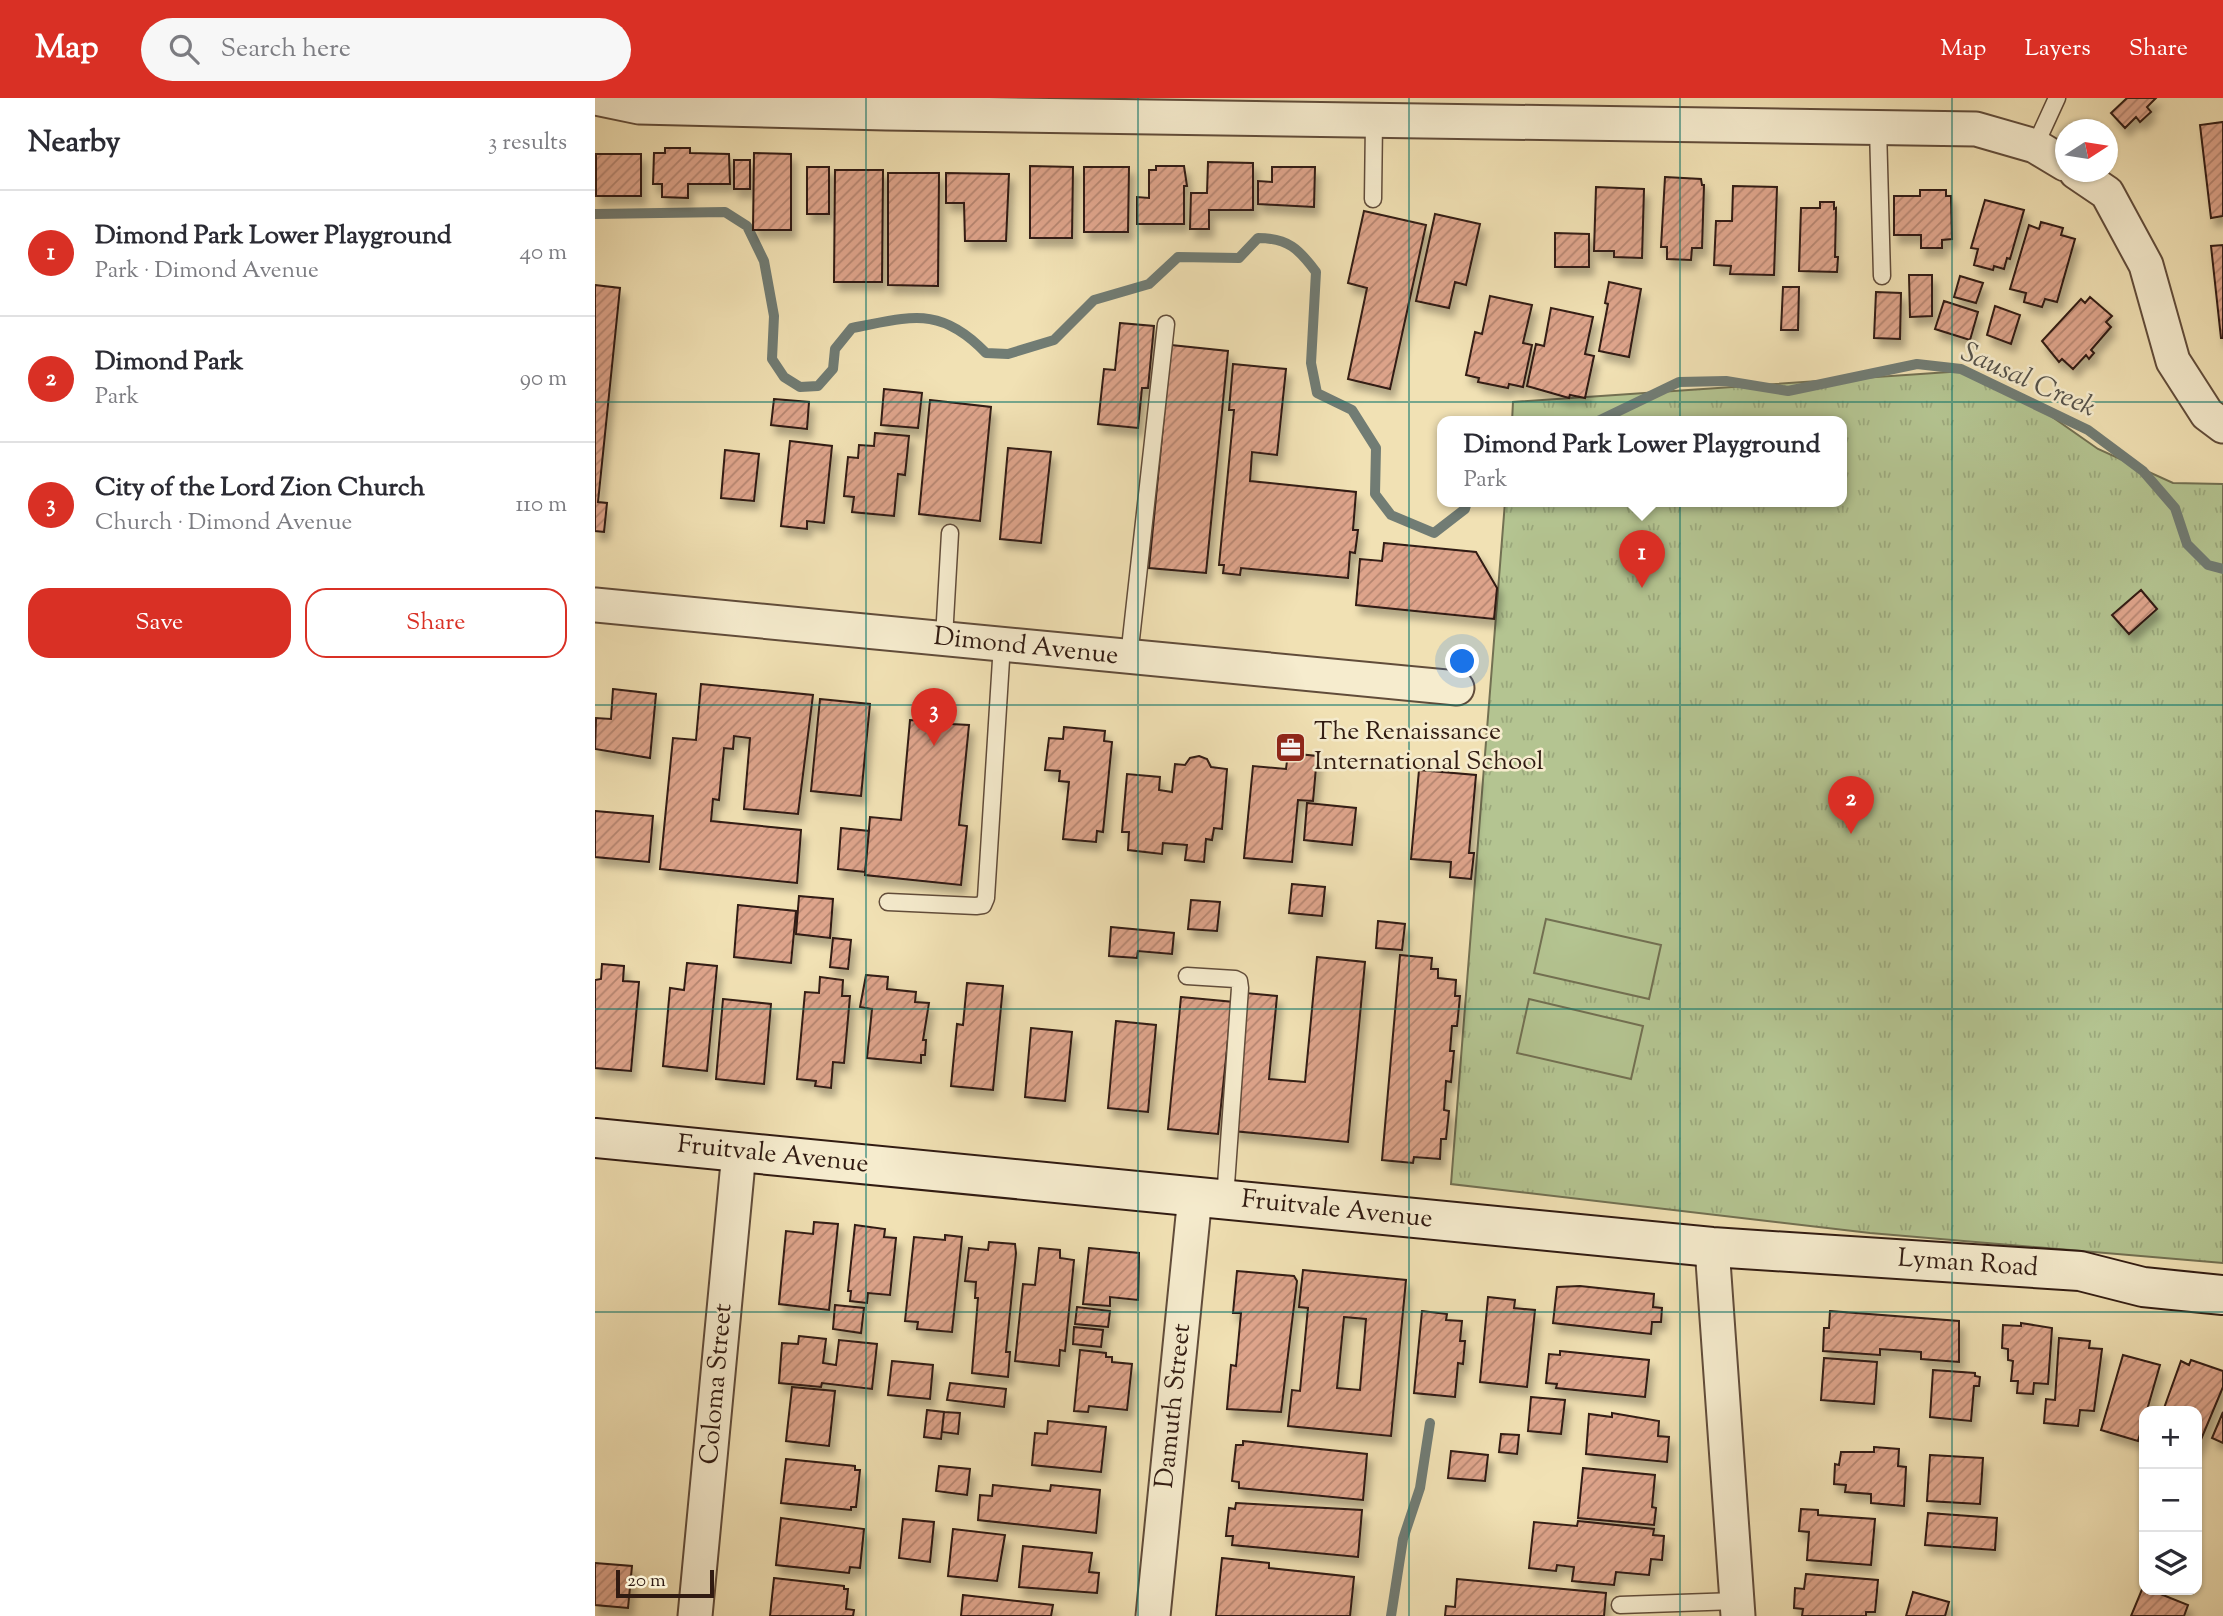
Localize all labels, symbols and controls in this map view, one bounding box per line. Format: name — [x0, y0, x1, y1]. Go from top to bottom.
search box — [141, 18, 631, 81]
text: Map — [35, 25, 99, 73]
icon: search — [165, 30, 203, 68]
text: Search here — [221, 31, 351, 68]
text: Map — [1940, 32, 1986, 66]
text: Layers — [2024, 32, 2091, 66]
text: Share — [2129, 32, 2188, 66]
north arrow — [2055, 119, 2118, 182]
text: Nearby — [28, 122, 120, 165]
text: 3 results — [488, 127, 567, 160]
text: Dimond Park Lower Playground — [95, 218, 452, 255]
text: 1 — [47, 237, 55, 270]
text: 40 m — [520, 237, 567, 270]
text: Park · Dimond Avenue — [95, 255, 319, 288]
water label: Sausal Creek — [1954, 333, 2102, 429]
text: Dimond Park — [95, 344, 244, 381]
text: 2 — [46, 363, 56, 396]
text: 90 m — [520, 363, 567, 396]
text: Park — [95, 381, 139, 414]
popup — [1437, 416, 1847, 507]
text: Dimond Park Lower Playground — [1464, 427, 1820, 464]
text: Park — [1464, 464, 1508, 497]
text: City of the Lord Zion Church — [95, 470, 425, 507]
text: 3 — [46, 489, 56, 522]
text: 110 m — [516, 489, 567, 522]
text: Church · Dimond Avenue — [95, 507, 352, 540]
pin: 1 — [1619, 530, 1665, 588]
button: Save — [28, 588, 291, 658]
button: Share — [305, 588, 567, 658]
street label: Dimond Avenue — [932, 619, 1120, 675]
your location — [1445, 644, 1479, 678]
pin: 3 — [911, 688, 957, 746]
place label: The Renaissance International School — [1314, 714, 1544, 781]
office icon: The Renaissance International School — [1274, 730, 1308, 764]
pin: 2 — [1828, 776, 1874, 834]
street label: Fruitvale Avenue — [676, 1127, 870, 1183]
street label: Fruitvale Avenue — [1240, 1182, 1434, 1238]
street label: Lyman Road — [1897, 1241, 2040, 1287]
street label: Coloma Street — [692, 1302, 742, 1466]
street label: Damuth Street — [1147, 1322, 1201, 1490]
map controls — [2139, 1406, 2202, 1595]
button: + — [2139, 1406, 2202, 1469]
button: − — [2139, 1469, 2202, 1532]
button: layers — [2139, 1532, 2202, 1595]
scale bar — [616, 1567, 714, 1599]
text: 20 m — [627, 1568, 666, 1595]

